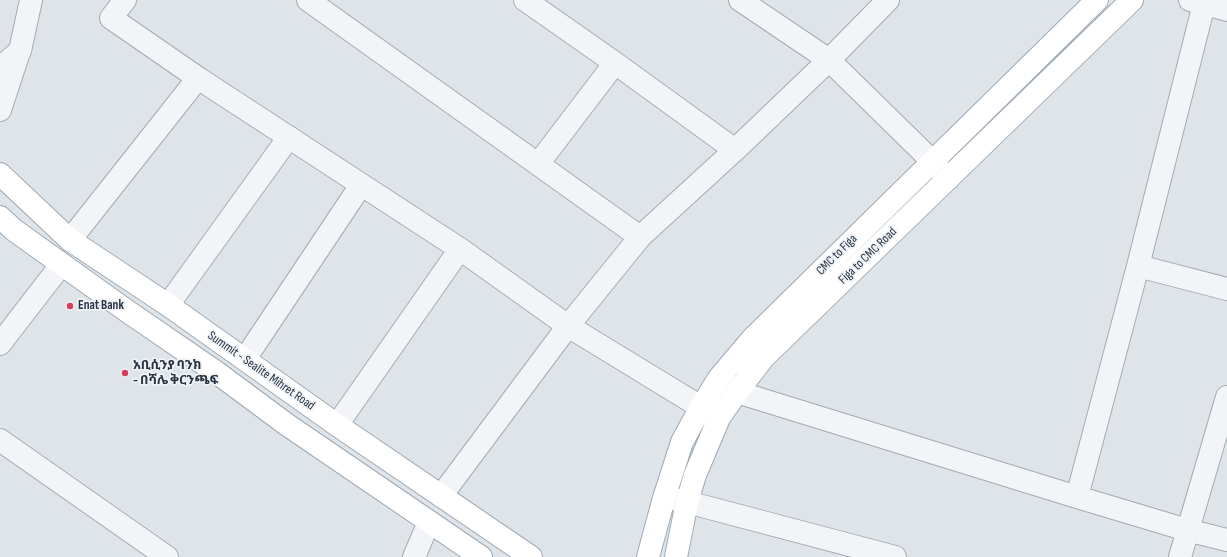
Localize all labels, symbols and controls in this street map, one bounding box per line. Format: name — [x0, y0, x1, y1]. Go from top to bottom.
street label: Figa to CMC Road — [836, 224, 900, 288]
street label: CMC to Figa — [813, 231, 861, 279]
place label: Enat Bank — [78, 298, 124, 314]
marker: Enat Bank — [65, 301, 75, 311]
street label: Summit - Sealite Mihret Road — [204, 328, 318, 414]
place label: አቢሲንያ ባንክ - በሻሌ ቅርንጫፍ — [133, 358, 218, 389]
marker: አቢሲንያ ባንክ - በሻሌ ቅርንጫፍ — [120, 368, 130, 378]

